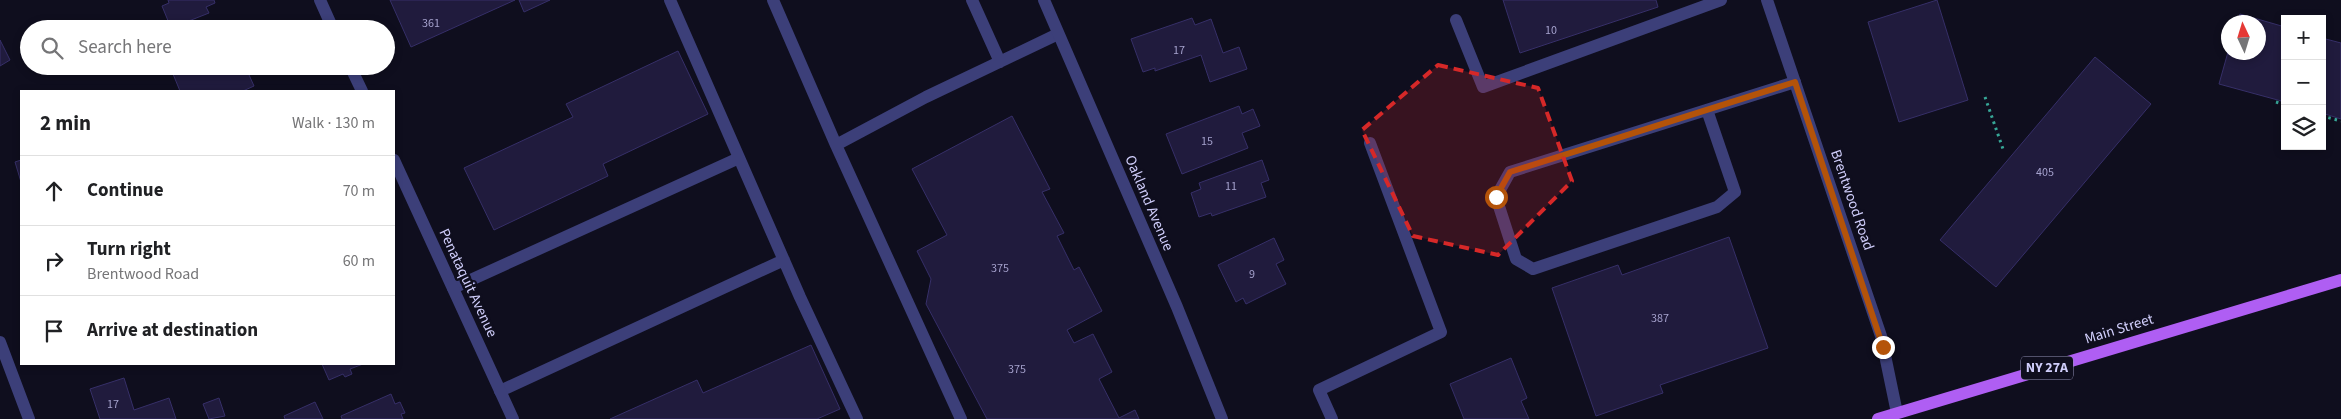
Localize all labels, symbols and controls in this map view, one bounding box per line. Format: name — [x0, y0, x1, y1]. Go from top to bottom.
house number: 361 — [422, 15, 440, 32]
north arrow — [2221, 15, 2266, 60]
map controls — [2281, 15, 2326, 150]
button: + — [2281, 15, 2326, 60]
search box — [20, 20, 395, 75]
house number: 10 — [1545, 22, 1557, 39]
icon: search — [38, 34, 66, 62]
text: Search here — [78, 34, 172, 61]
house number: 17 — [1173, 42, 1185, 59]
button: − — [2281, 60, 2326, 105]
button: layers — [2281, 105, 2326, 150]
text: 2 min — [40, 108, 91, 138]
text: Walk · 130 m — [292, 112, 375, 134]
house number: 15 — [1201, 133, 1213, 150]
street label: Brentwood Road — [1825, 147, 1879, 253]
street label: Oakland Avenue — [1119, 152, 1179, 254]
house number: 405 — [2036, 164, 2054, 181]
icon: ahead — [40, 177, 68, 205]
text: Continue — [87, 177, 164, 204]
house number: 11 — [1225, 178, 1237, 195]
text: 70 m — [343, 180, 375, 202]
route start — [1485, 186, 1508, 209]
street label: Penataquit Avenue — [434, 225, 502, 341]
text: Turn right — [87, 236, 171, 263]
icon: right — [40, 247, 68, 275]
text: 60 m — [343, 250, 375, 272]
house number: 375 — [991, 260, 1009, 277]
text: Brentwood Road — [87, 263, 199, 285]
house number: 9 — [1249, 266, 1255, 283]
street label: Main Street — [2082, 309, 2156, 349]
house number: 387 — [1651, 310, 1669, 327]
icon: arrive — [40, 317, 68, 345]
text: Arrive at destination — [87, 317, 258, 344]
route end — [1872, 336, 1895, 359]
road number: NY 27A — [2021, 356, 2073, 379]
house number: 375 — [1008, 361, 1026, 378]
house number: 17 — [107, 396, 119, 413]

